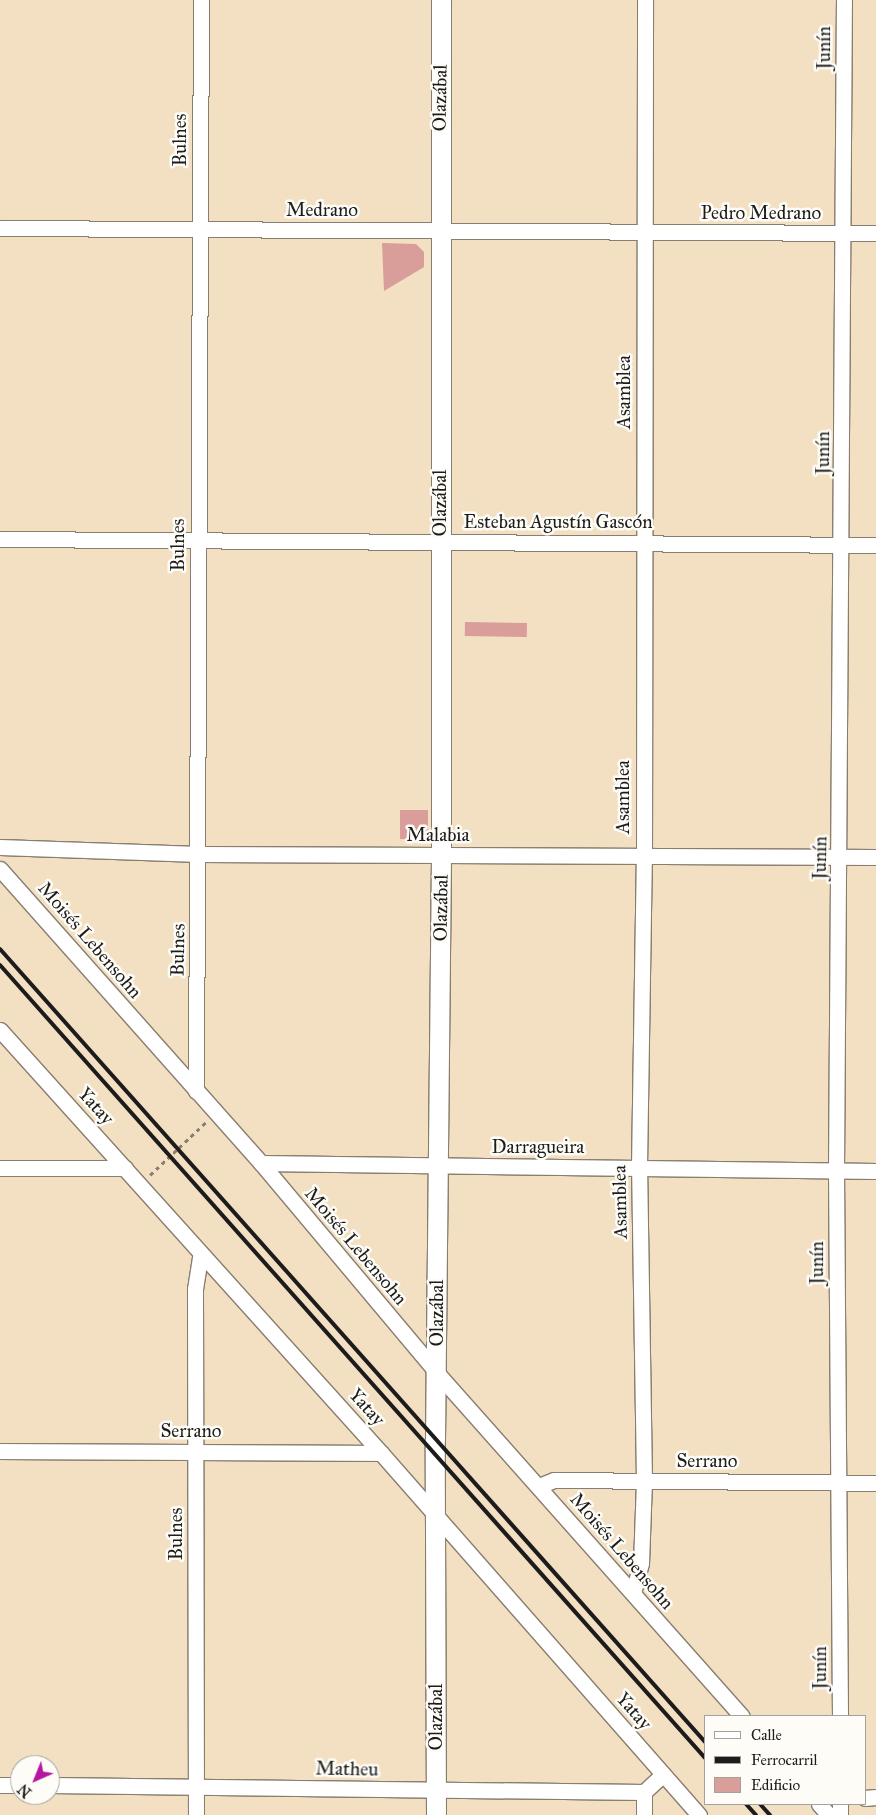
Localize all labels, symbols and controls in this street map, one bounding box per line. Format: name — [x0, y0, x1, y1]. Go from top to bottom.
street label: Junín — [813, 26, 835, 70]
street label: Olazábal — [428, 64, 452, 132]
street label: Bulnes — [169, 114, 191, 166]
street label: Medrano — [286, 199, 358, 221]
street label: Pedro Medrano — [701, 202, 821, 224]
street label: Asamblea — [613, 355, 635, 429]
street label: Junín — [812, 431, 834, 475]
street label: Olazábal — [429, 470, 451, 536]
street label: Esteban Agustín Gascón — [464, 511, 652, 533]
street label: Bulnes — [167, 519, 189, 571]
street label: Asamblea — [612, 760, 634, 834]
street label: Malabia — [406, 824, 470, 846]
street label: Junín — [808, 836, 832, 880]
street label: Olazábal — [429, 874, 453, 942]
street label: Moisés Lebensohn — [33, 877, 147, 1003]
street label: Bulnes — [166, 923, 190, 977]
street label: Yatay — [73, 1083, 119, 1129]
street label: Darragueira — [492, 1136, 584, 1158]
street label: Asamblea — [608, 1165, 632, 1239]
street label: Moisés Lebensohn — [300, 1182, 412, 1310]
street label: Junín — [806, 1241, 828, 1285]
street label: Olazábal — [426, 1280, 448, 1346]
street label: Yatay — [344, 1384, 390, 1430]
street label: Serrano — [160, 1420, 222, 1442]
street label: Serrano — [676, 1450, 738, 1472]
street label: Moisés Lebensohn — [565, 1488, 679, 1614]
street label: Bulnes — [165, 1508, 187, 1560]
street label: Junín — [809, 1646, 831, 1690]
street label: Olazábal — [425, 1684, 447, 1750]
street label: Yatay — [612, 1688, 656, 1734]
legend — [704, 1715, 866, 1805]
text: Calle — [751, 1726, 782, 1744]
text: Ferrocarril — [751, 1751, 818, 1769]
north arrow — [10, 1755, 60, 1805]
street label: Matheu — [315, 1757, 379, 1781]
text: Edificio — [751, 1776, 800, 1794]
text: N — [15, 1780, 35, 1801]

